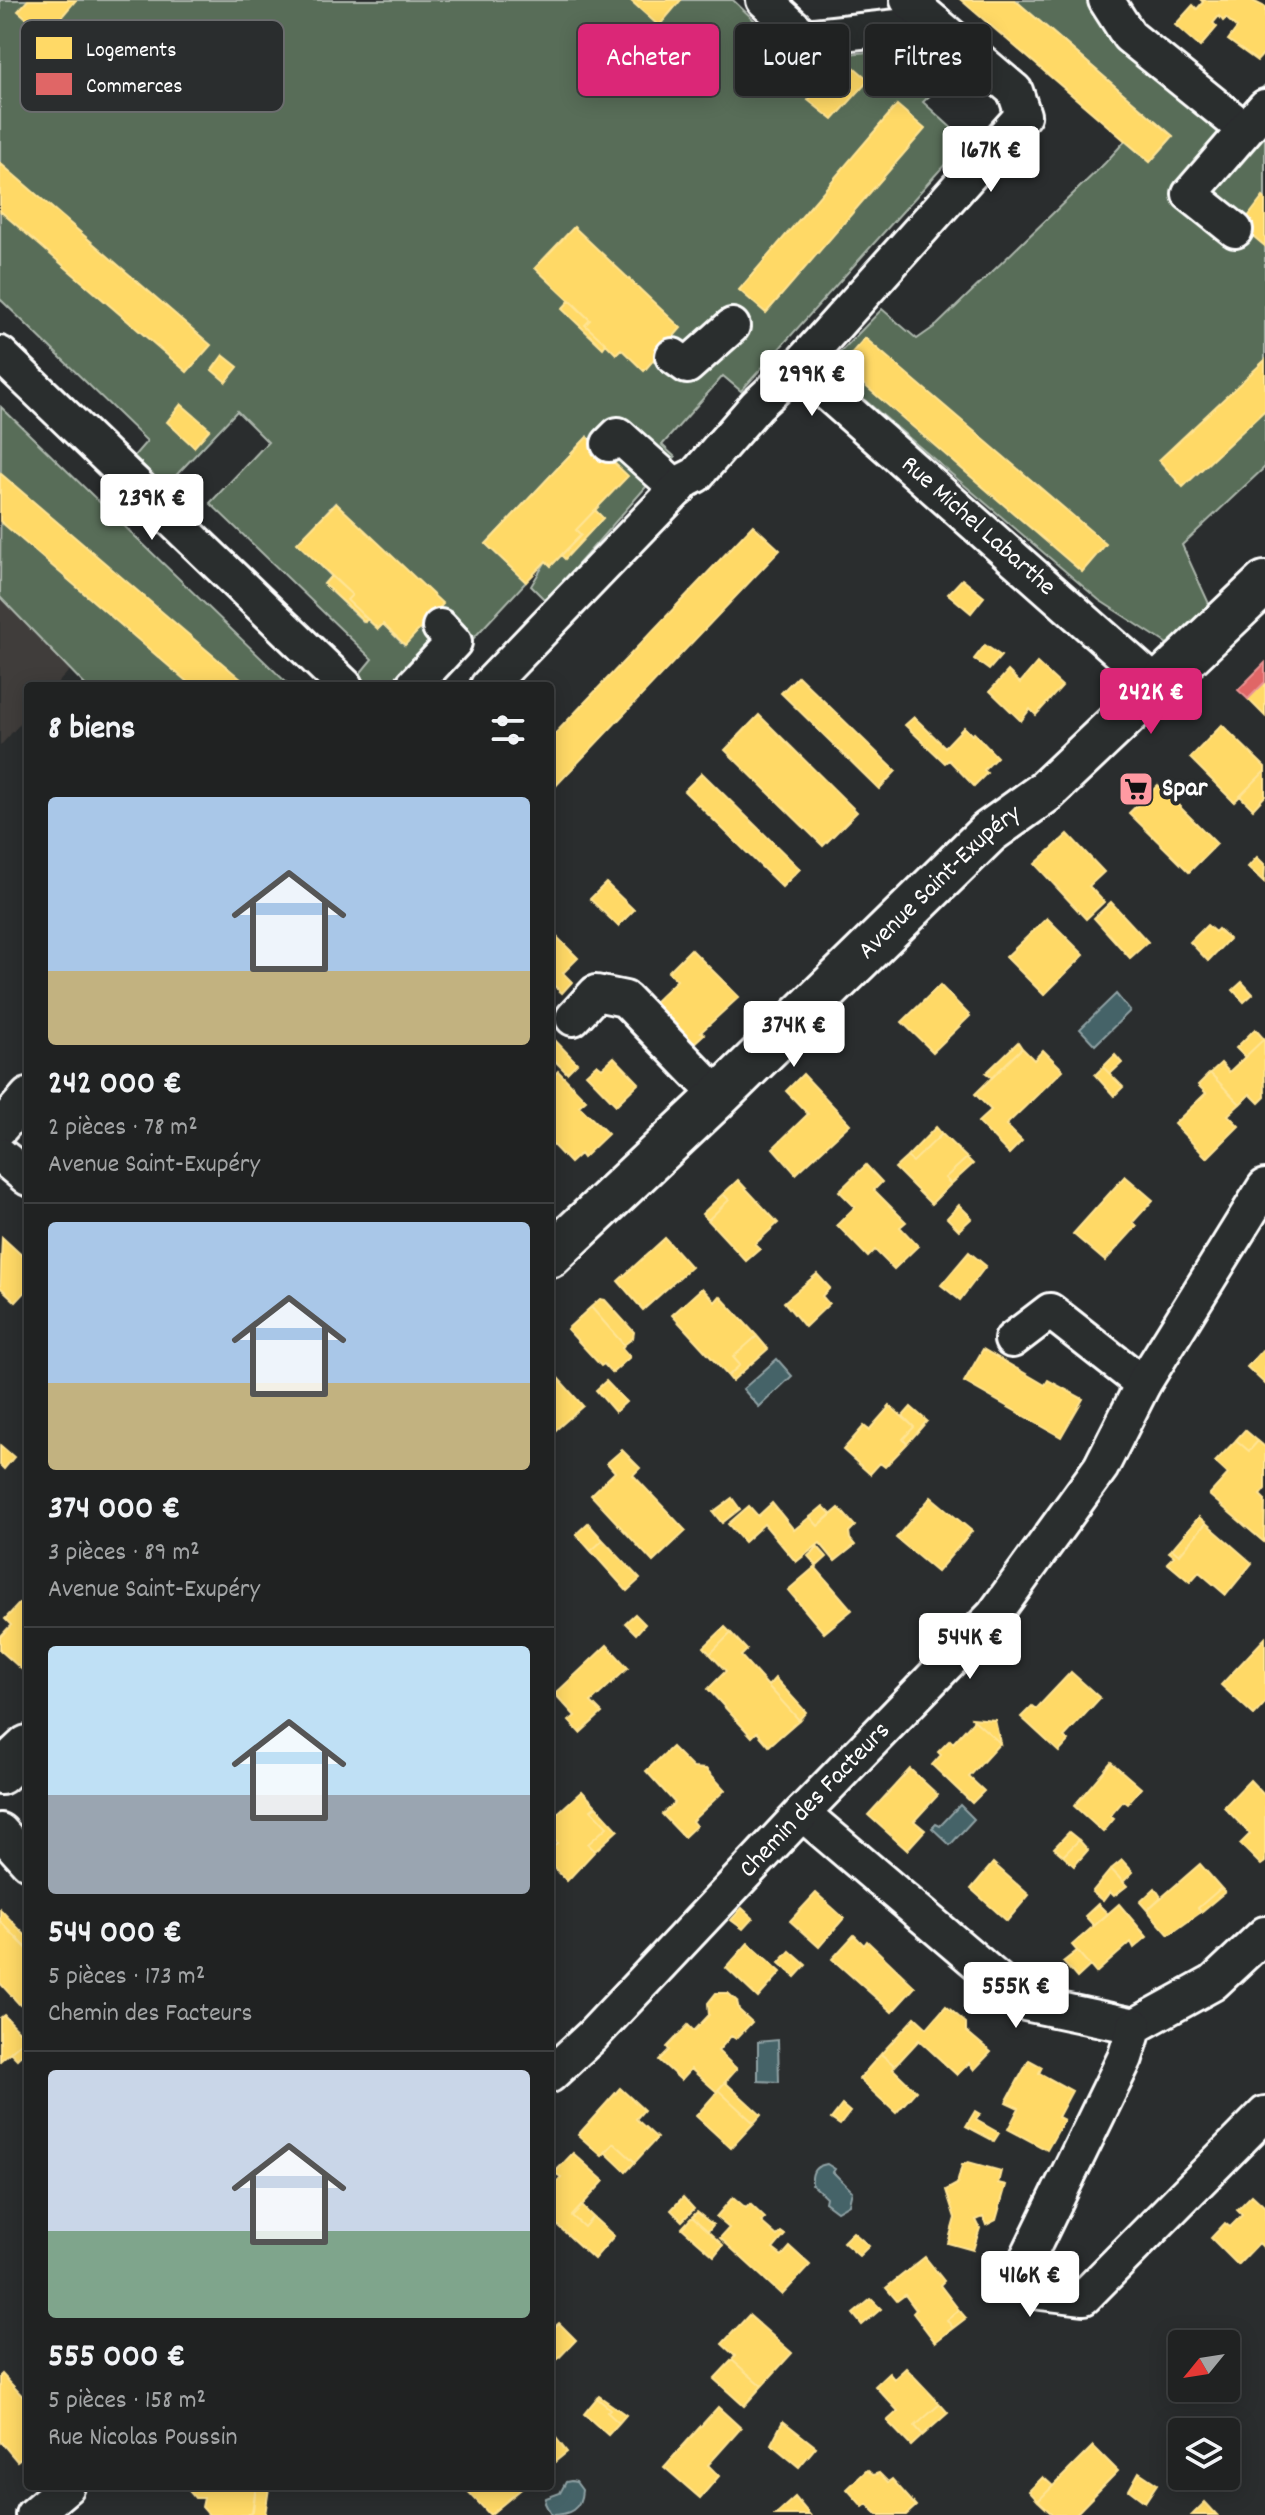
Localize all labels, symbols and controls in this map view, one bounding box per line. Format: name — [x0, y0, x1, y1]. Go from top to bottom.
legend — [20, 20, 284, 112]
chip: Acheter — [578, 24, 719, 96]
chip: Louer — [735, 24, 849, 96]
chip: Filtres — [865, 24, 991, 96]
text: Logements — [86, 36, 176, 67]
text: Commerces — [86, 72, 183, 103]
pin: 167K € — [926, 126, 1056, 194]
text: 167K € — [961, 133, 1021, 170]
pin: 299K € — [747, 350, 877, 418]
text: 299K € — [778, 357, 846, 394]
street label: Rue Michel Labarthe — [892, 447, 1064, 605]
pin: 239K € — [87, 474, 217, 542]
text: 239K € — [118, 481, 186, 518]
pin: 242K € — [1086, 668, 1216, 736]
text: 242K € — [1118, 675, 1184, 712]
text: 8 biens — [48, 706, 135, 755]
icon: filters — [486, 708, 530, 752]
supermarket icon: Spar — [1117, 770, 1155, 808]
place label: Spar — [1162, 771, 1208, 808]
street label: Avenue Saint-Exupéry — [850, 796, 1029, 969]
icon: home — [217, 849, 361, 993]
pin: 374K € — [729, 1001, 859, 1069]
text: 374K € — [762, 1008, 826, 1045]
text: 242 000 € — [48, 1061, 182, 1110]
text: 2 pièces · 78 m² — [48, 1110, 198, 1147]
text: Avenue Saint-Exupéry — [48, 1147, 260, 1184]
icon: home — [217, 1274, 361, 1418]
text: 374 000 € — [48, 1486, 180, 1535]
text: 3 pièces · 89 m² — [48, 1535, 200, 1572]
text: Avenue Saint-Exupéry — [48, 1572, 260, 1609]
pin: 544K € — [905, 1613, 1035, 1681]
text: 544K € — [937, 1620, 1003, 1657]
icon: home — [217, 1698, 361, 1842]
street label: Chemin des Facteurs — [731, 1713, 899, 1887]
text: 544 000 € — [48, 1910, 182, 1959]
text: 5 pièces · 173 m² — [48, 1959, 205, 1996]
pin: 555K € — [951, 1962, 1081, 2030]
text: 555K € — [982, 1969, 1050, 2006]
text: Chemin des Facteurs — [48, 1996, 252, 2033]
icon: home — [217, 2122, 361, 2266]
pin: 416K € — [965, 2251, 1095, 2319]
text: 416K € — [999, 2258, 1061, 2295]
north arrow — [1168, 2330, 1240, 2402]
map controls — [1168, 2330, 1240, 2490]
text: 555 000 € — [48, 2334, 185, 2383]
text: 5 pièces · 158 m² — [48, 2383, 206, 2420]
button: layers — [1168, 2418, 1240, 2490]
text: Rue Nicolas Poussin — [48, 2420, 237, 2457]

